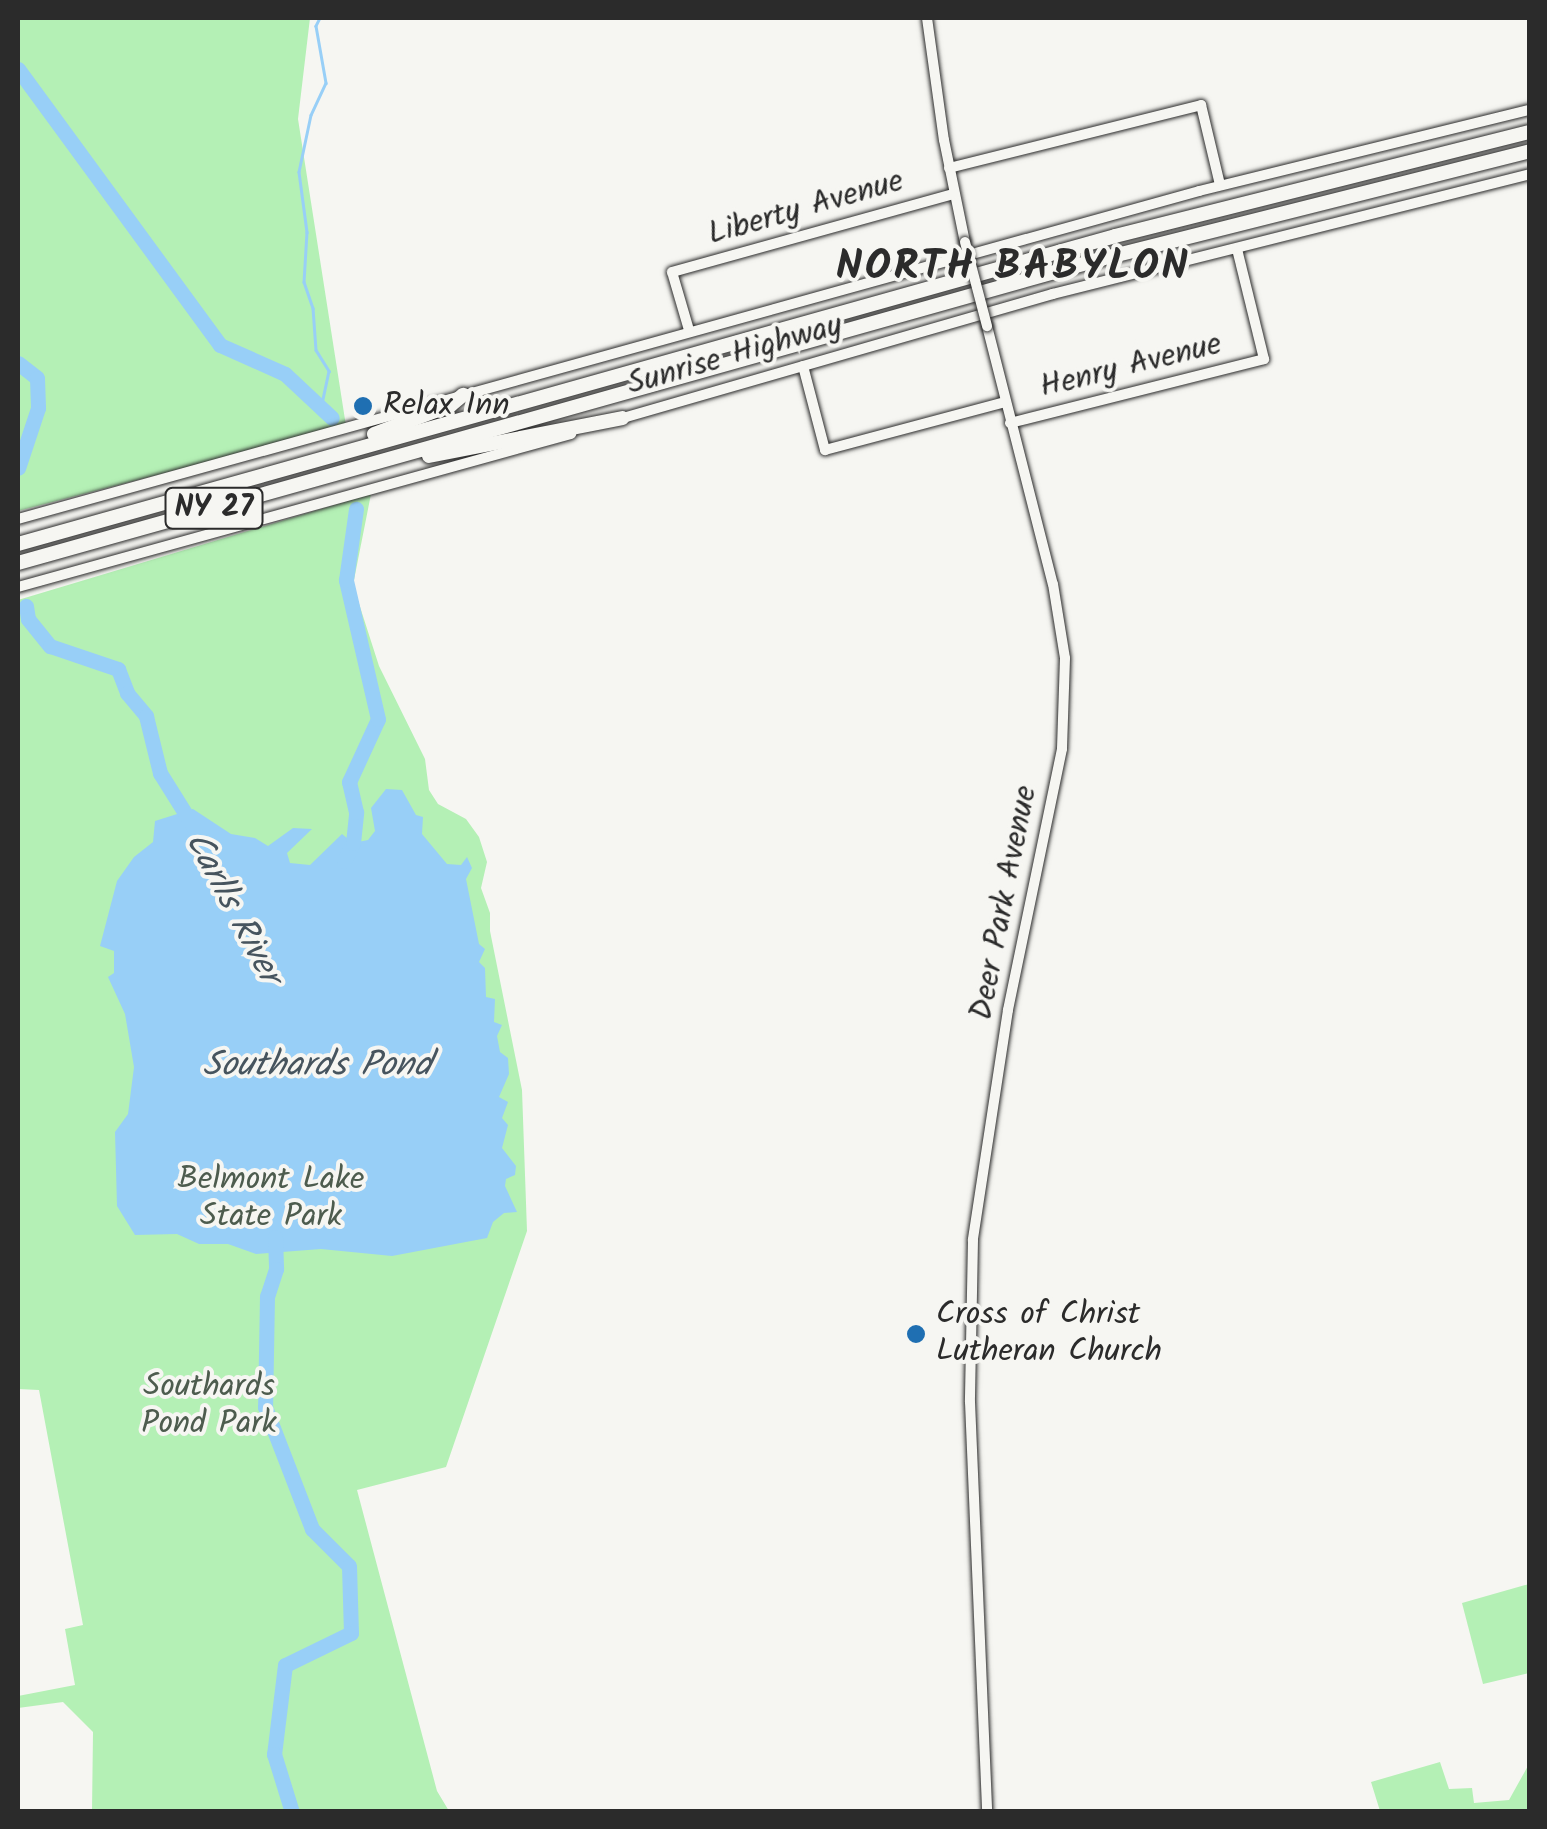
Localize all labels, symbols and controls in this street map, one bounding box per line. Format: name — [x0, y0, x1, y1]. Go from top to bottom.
street label: Liberty Avenue — [704, 163, 908, 255]
district label: NORTH BABYLON — [836, 243, 1190, 293]
street label: Sunrise Highway — [623, 307, 847, 405]
street label: Henry Avenue — [1036, 326, 1226, 408]
place label: Relax Inn — [383, 387, 509, 425]
marker: Relax Inn — [352, 395, 374, 417]
road number: NY 27 — [164, 483, 264, 533]
street label: Deer Park Avenue — [963, 783, 1047, 1023]
water label: Carlls River — [175, 825, 289, 991]
water label: Southards Pond — [203, 1045, 431, 1087]
park label: Belmont Lake State Park — [178, 1162, 364, 1237]
place label: Cross of Christ Lutheran Church — [936, 1297, 1162, 1372]
marker: Cross of Christ Lutheran Church — [905, 1323, 927, 1345]
park label: Southards Pond Park — [141, 1369, 277, 1444]

